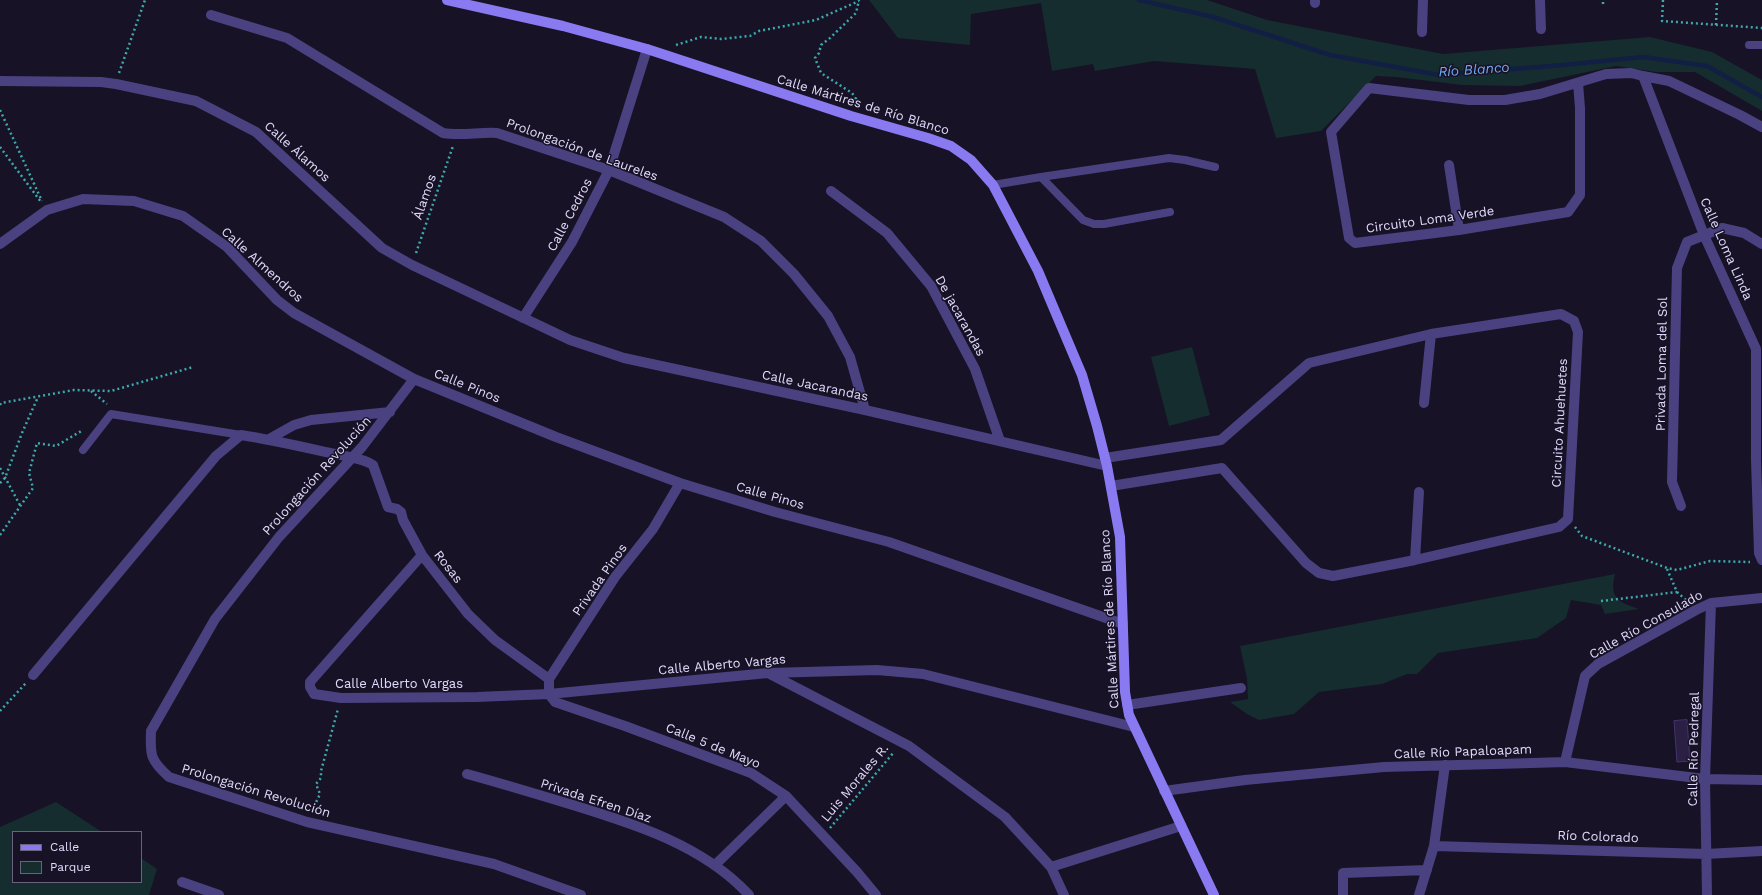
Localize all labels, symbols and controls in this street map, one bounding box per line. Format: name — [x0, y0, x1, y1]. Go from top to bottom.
water label: Río Blanco — [1438, 59, 1510, 81]
street label: Calle Mártires de Río Blanco — [775, 71, 951, 139]
street label: Prolongación de Laureles — [504, 115, 660, 185]
street label: Calle Álamos — [261, 118, 333, 186]
street label: Álamos — [410, 172, 440, 222]
street label: Calle Cedros — [544, 176, 596, 254]
street label: Calle Loma Linda — [1696, 195, 1756, 303]
street label: Circuito Loma Verde — [1365, 203, 1495, 237]
street label: Calle Almendros — [218, 224, 306, 306]
street label: De jacarandas — [931, 273, 989, 359]
street label: Privada Loma del Sol — [1653, 297, 1671, 431]
street label: Circuito Ahuehuetes — [1549, 358, 1571, 488]
street label: Calle Pinos — [432, 366, 502, 406]
street label: Calle Jacarandas — [760, 367, 870, 405]
street label: Prolongación Revolución — [259, 413, 375, 539]
street label: Calle Pinos — [734, 479, 806, 513]
street label: Calle Mártires de Río Blanco — [1098, 529, 1122, 709]
street label: Privada Pinos — [569, 541, 631, 619]
street label: Rosas — [430, 548, 466, 586]
street label: Calle Río Consulado — [1587, 587, 1705, 663]
street label: Calle Alberto Vargas — [658, 652, 786, 678]
street label: Calle Alberto Vargas — [335, 676, 463, 692]
street label: Calle Río Pedregal — [1685, 691, 1703, 807]
street label: Calle 5 de Mayo — [663, 720, 763, 772]
street label: Luis Morales R. — [818, 741, 892, 825]
street label: Calle Río Papaloapam — [1394, 742, 1532, 762]
street label: Prolongación Revolución — [180, 761, 332, 821]
street label: Privada Efren Díaz — [538, 776, 654, 826]
street label: Río Colorado — [1557, 828, 1639, 846]
legend — [12, 831, 142, 883]
text: Calle — [50, 840, 79, 854]
text: Parque — [50, 860, 91, 874]

